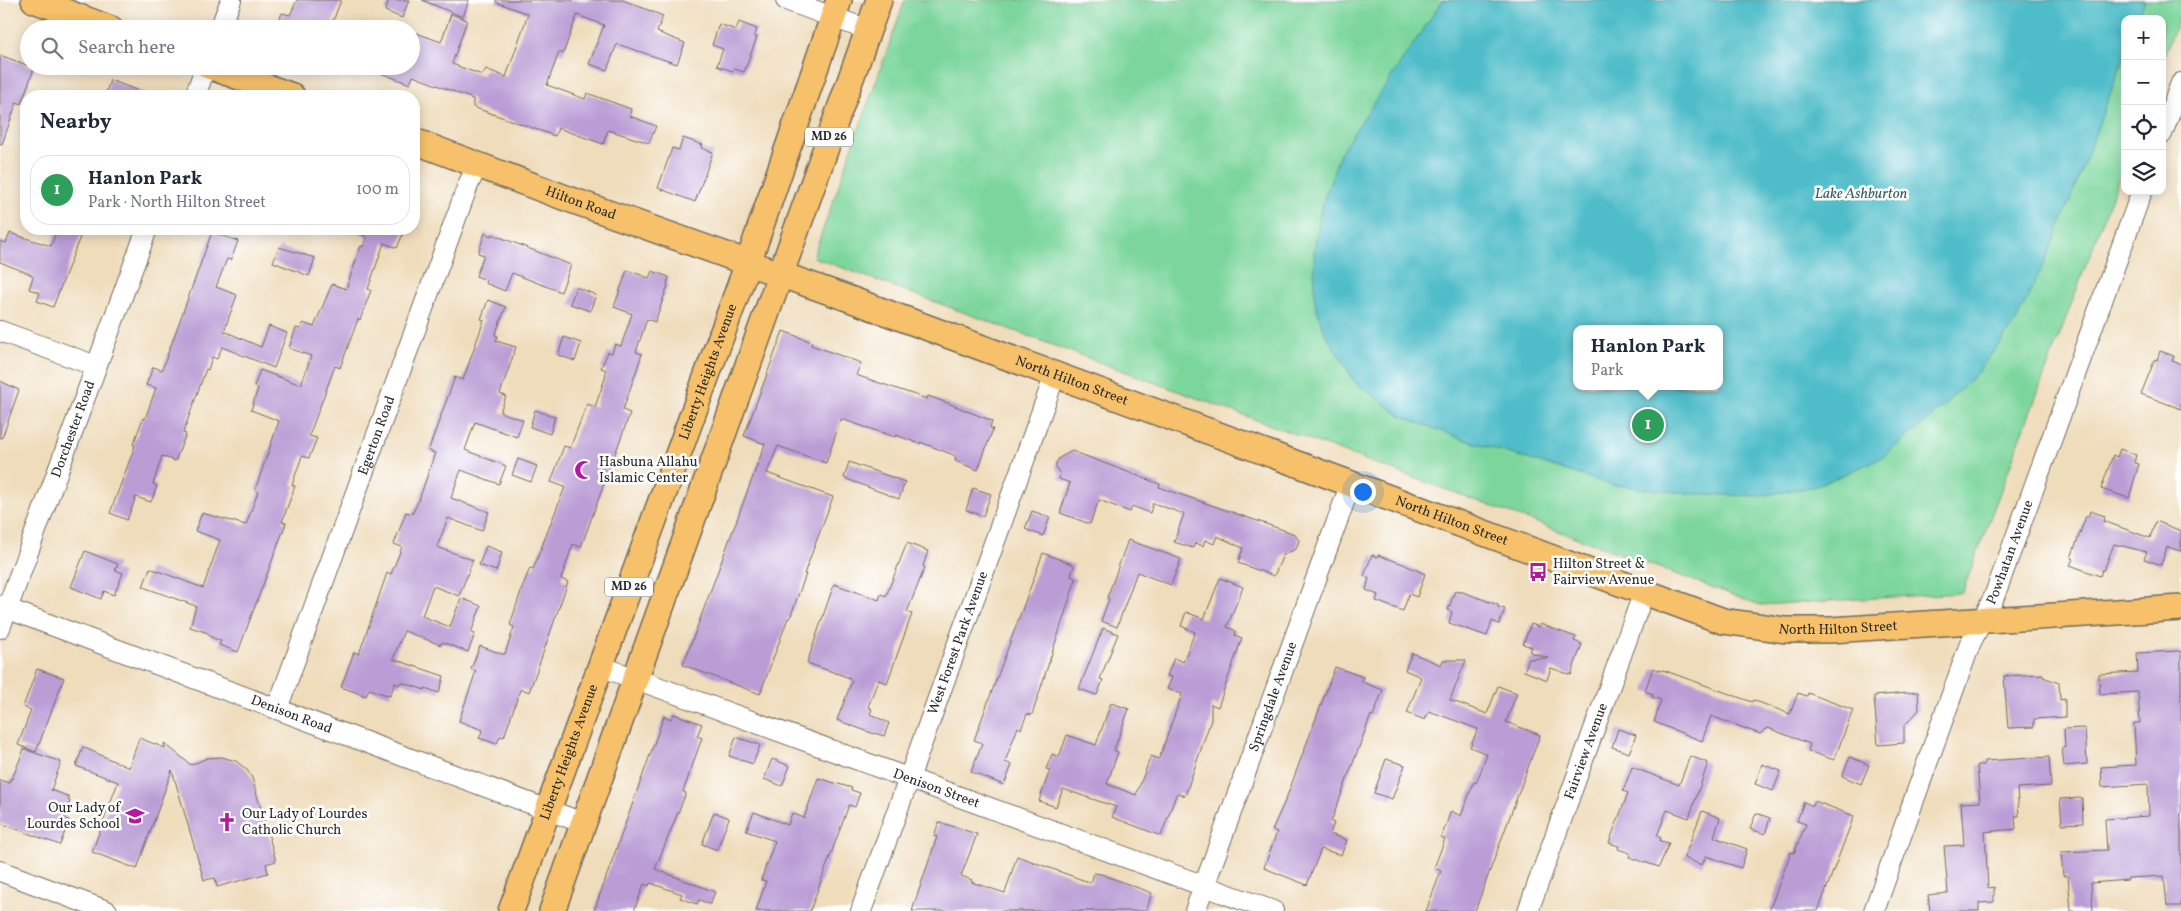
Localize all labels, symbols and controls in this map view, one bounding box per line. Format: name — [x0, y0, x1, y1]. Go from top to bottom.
map controls — [2121, 15, 2166, 195]
button: + — [2121, 15, 2166, 60]
search box — [20, 20, 420, 75]
icon: search — [38, 34, 66, 62]
text: Search here — [78, 35, 175, 61]
button: − — [2121, 60, 2166, 105]
button: locate — [2121, 105, 2166, 150]
text: Nearby — [40, 108, 111, 137]
road number: MD 26 — [805, 128, 853, 146]
button: layers — [2121, 150, 2166, 195]
text: Hanlon Park — [88, 166, 202, 192]
text: 1 — [54, 179, 60, 201]
text: 100 m — [356, 179, 399, 201]
street label: Hilton Road — [543, 182, 619, 225]
water label: Lake Ashburton — [1815, 184, 1907, 205]
text: Park · North Hilton Street — [88, 192, 266, 214]
street label: Liberty Heights Avenue — [675, 301, 742, 443]
popup — [1573, 325, 1723, 390]
text: Hanlon Park — [1591, 334, 1705, 360]
street label: North Hilton Street — [1013, 351, 1131, 410]
text: Park — [1591, 360, 1624, 382]
street label: Dorchester Road — [47, 378, 100, 480]
street label: Egerton Road — [353, 393, 400, 478]
pin: 1 — [1632, 406, 1664, 444]
place label: Hasbuna Allahu Islamic Center — [599, 453, 698, 488]
mosque icon: Hasbuna Allahu Islamic Center — [573, 459, 595, 481]
your location — [1350, 479, 1376, 505]
street label: North Hilton Street — [1393, 491, 1511, 550]
street label: Powhatan Avenue — [1982, 497, 2038, 608]
place label: Hilton Street & Fairview Avenue — [1553, 555, 1655, 590]
bus stop icon: Hilton Street & Fairview Avenue — [1527, 561, 1549, 583]
street label: West Forest Park Avenue — [923, 568, 993, 717]
road number: MD 26 — [605, 578, 653, 596]
street label: North Hilton Street — [1777, 616, 1898, 640]
street label: Springdale Avenue — [1244, 639, 1302, 754]
street label: Liberty Heights Avenue — [535, 681, 603, 823]
street label: Denison Road — [248, 691, 335, 738]
street label: Fairview Avenue — [1560, 700, 1612, 802]
street label: Denison Street — [890, 764, 982, 813]
place label: Our Lady of Lourdes School — [27, 799, 121, 834]
school or university icon: Our Lady of Lourdes School — [124, 805, 146, 827]
place label: Our Lady of Lourdes Catholic Church — [242, 805, 367, 840]
church icon: Our Lady of Lourdes Catholic Church — [216, 811, 238, 833]

